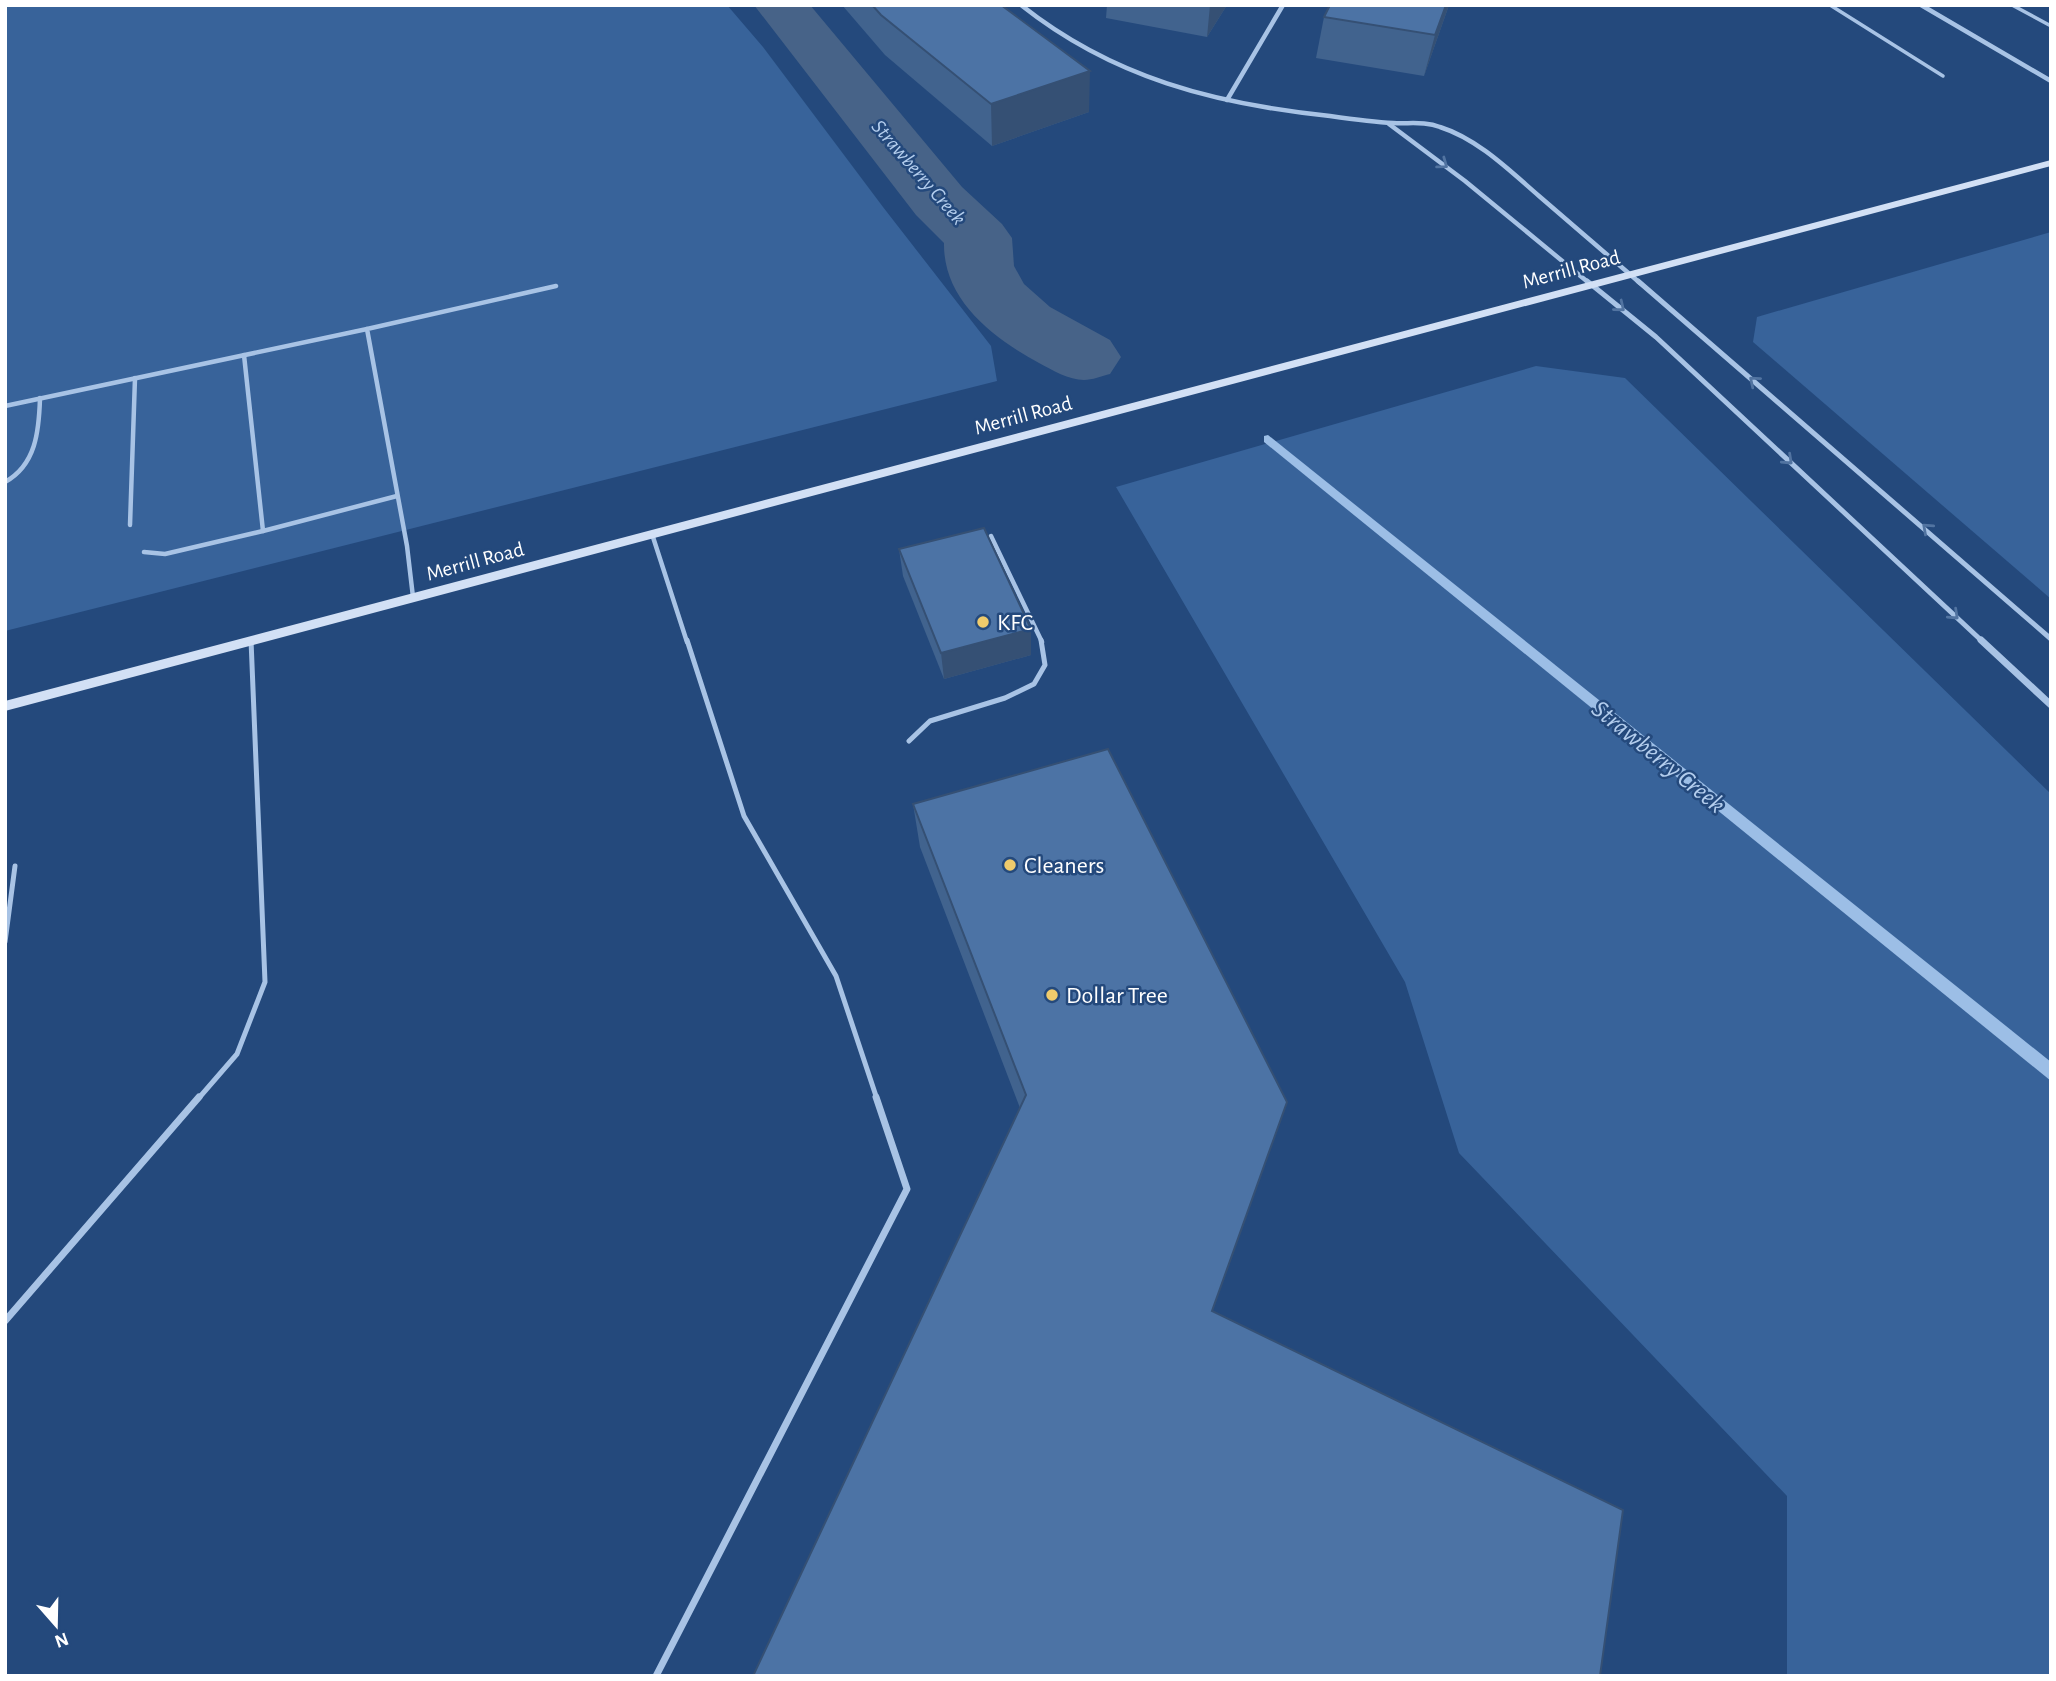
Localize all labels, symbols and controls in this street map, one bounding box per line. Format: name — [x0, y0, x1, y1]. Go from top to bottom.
water label: Strawberry Creek — [868, 116, 970, 229]
one-way arrow — [1435, 156, 1448, 168]
street label: Merrill Road — [1520, 246, 1622, 293]
one-way arrow — [1612, 299, 1625, 311]
one-way arrow — [1749, 377, 1762, 389]
street label: Merrill Road — [972, 392, 1074, 439]
one-way arrow — [1780, 452, 1793, 464]
one-way arrow — [1922, 524, 1935, 537]
street label: Merrill Road — [424, 538, 526, 585]
one-way arrow — [1946, 607, 1959, 620]
place label: KFC — [997, 611, 1033, 635]
marker: KFC — [975, 614, 991, 630]
water label: Strawberry Creek — [1587, 695, 1730, 818]
place label: Cleaners — [1024, 854, 1104, 878]
marker: Cleaners — [1002, 857, 1018, 873]
place label: Dollar Tree — [1066, 984, 1168, 1008]
marker: Dollar Tree — [1044, 987, 1060, 1003]
north arrow — [21, 1590, 91, 1660]
text: N — [52, 1628, 71, 1651]

